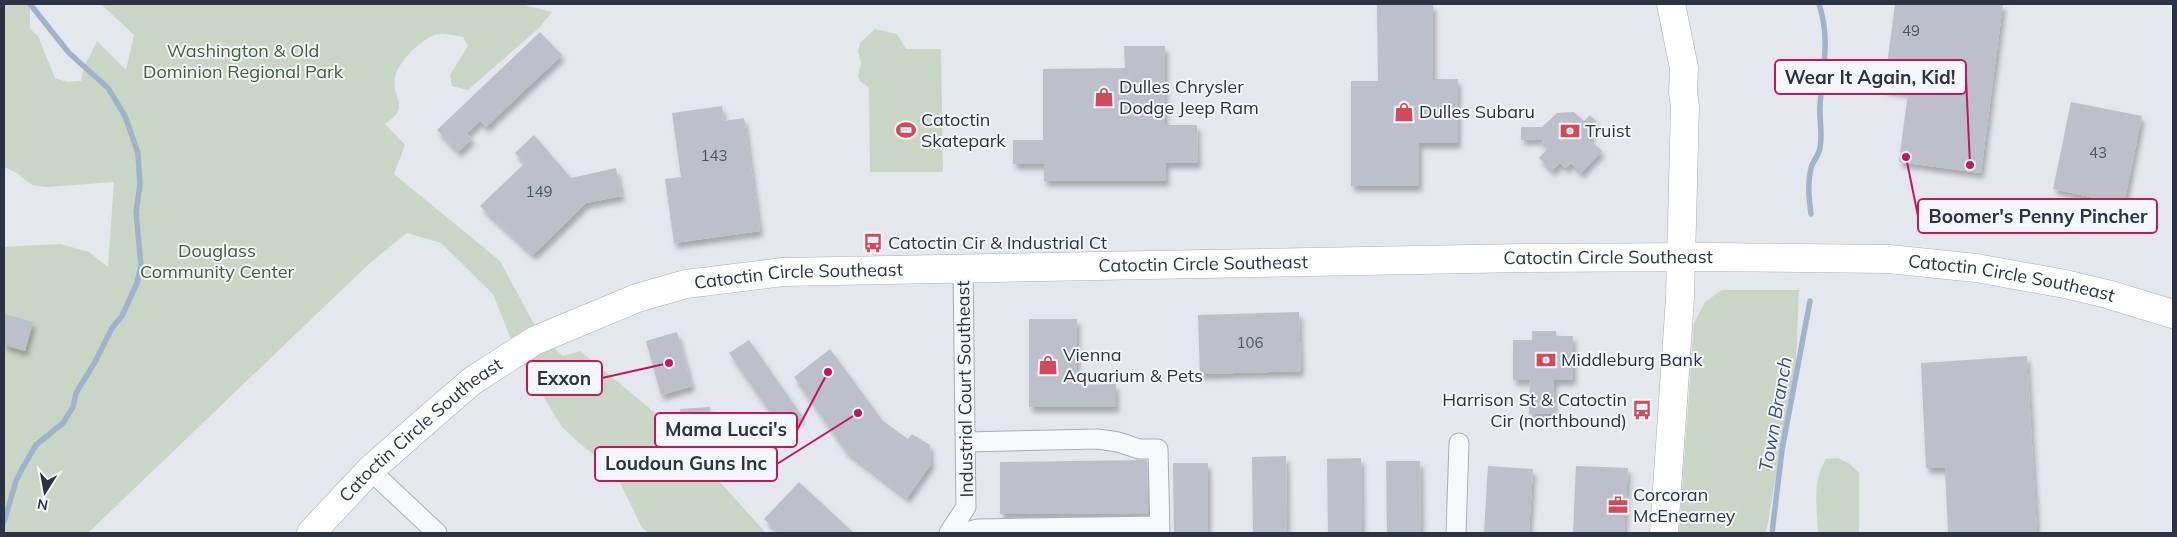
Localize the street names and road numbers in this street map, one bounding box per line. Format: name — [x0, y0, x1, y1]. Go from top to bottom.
street label: Catoctin Circle Southeast — [1503, 245, 1713, 269]
street label: Catoctin Circle Southeast — [1907, 249, 2118, 307]
street label: Catoctin Circle Southeast — [1098, 250, 1308, 277]
street label: Catoctin Circle Southeast — [693, 258, 903, 294]
street label: Industrial Court Southeast — [951, 280, 978, 498]
street label: Catoctin Circle Southeast — [334, 352, 507, 507]

